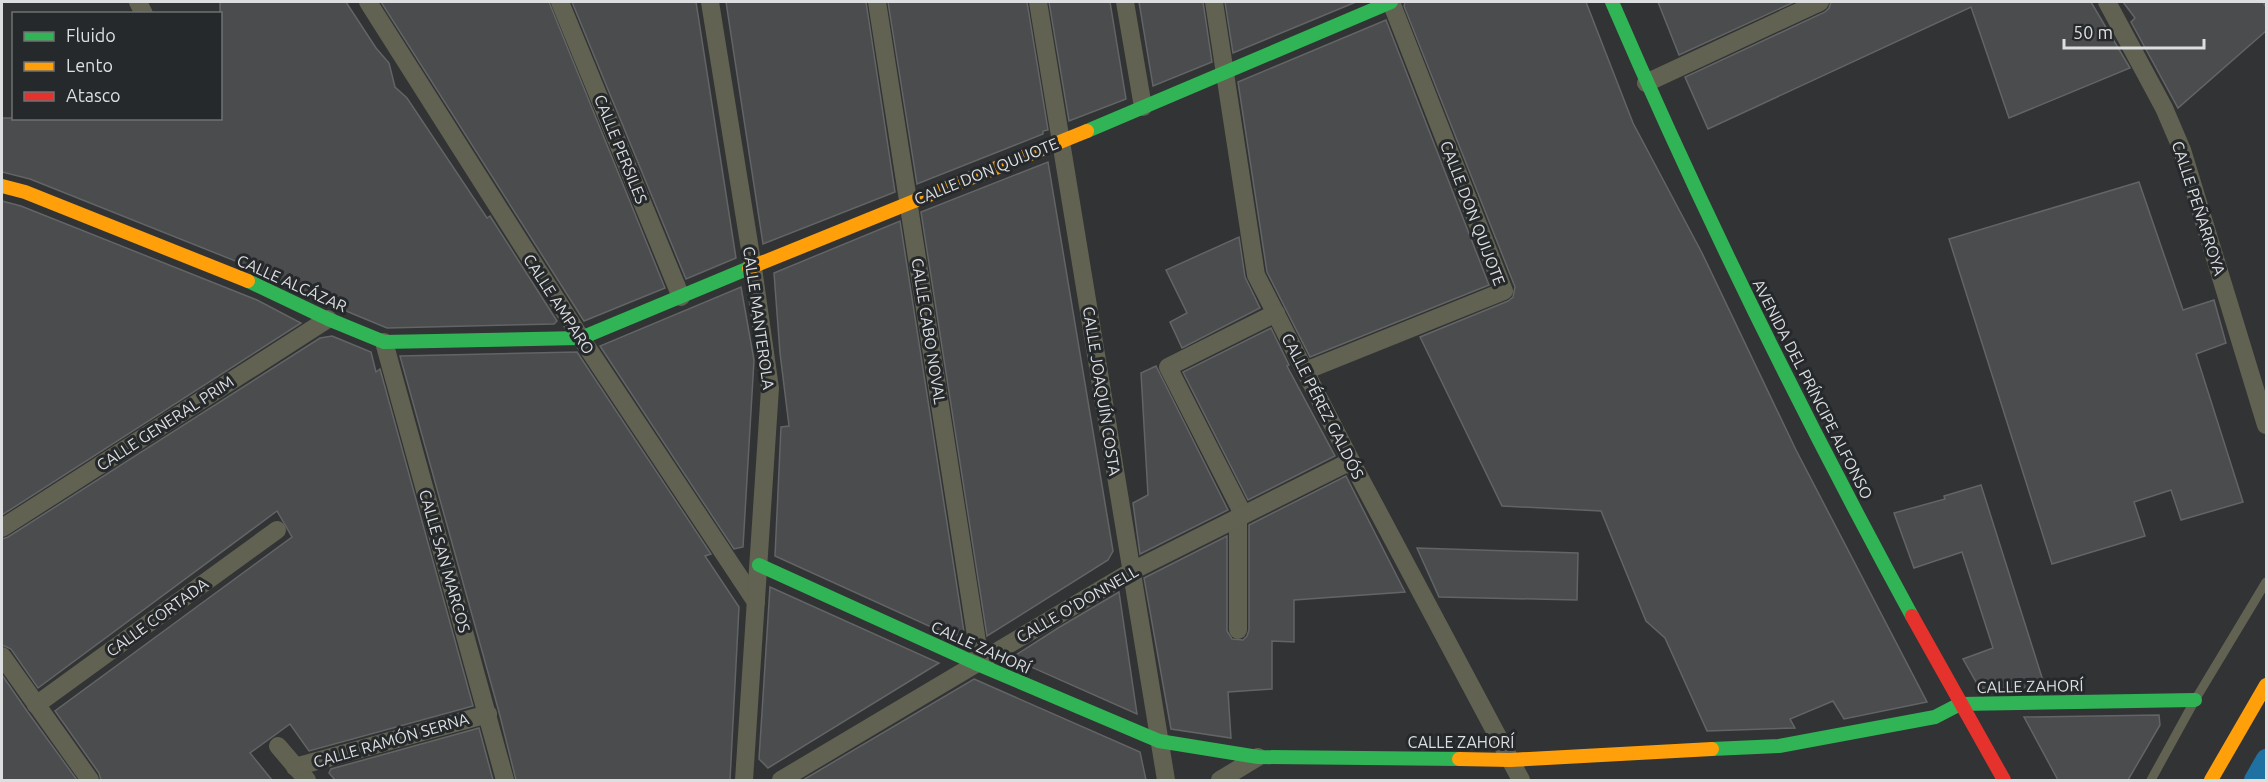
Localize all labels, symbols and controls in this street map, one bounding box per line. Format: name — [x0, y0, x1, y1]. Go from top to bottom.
legend — [12, 12, 222, 120]
scale bar — [2064, 12, 2204, 50]
text: 50 m — [2073, 22, 2113, 42]
text: Fluido — [66, 25, 116, 45]
text: Lento — [66, 55, 113, 75]
text: Atasco — [66, 85, 121, 105]
street label: CALLE PERSILES — [591, 92, 651, 206]
street label: CALLE DON QUIJOTE — [911, 134, 1061, 208]
street label: CALLE DON QUIJOTE — [1437, 138, 1509, 288]
street label: CALLE PEÑARROYA — [2169, 138, 2230, 278]
street label: CALLE MANTEROLA — [740, 245, 778, 391]
street label: CALLE ALCÁZAR — [234, 249, 350, 315]
street label: CALLE AMPARO — [520, 251, 598, 357]
street label: CALLE CABO NOVAL — [909, 257, 949, 405]
street label: AVENIDA DEL PRÍNCIPE ALFONSO — [1750, 275, 1878, 502]
street label: CALLE JOAQUÍN COSTA — [1080, 305, 1126, 478]
street label: CALLE PÉREZ GALDÓS — [1278, 329, 1369, 482]
street label: CALLE GENERAL PRIM — [93, 372, 237, 474]
street label: CALLE SAN MARCOS — [416, 487, 474, 635]
street label: CALLE O'DONNELL — [1013, 562, 1141, 646]
street label: CALLE CORTADA — [103, 574, 212, 660]
street label: CALLE ZAHORÍ — [929, 615, 1035, 677]
street label: CALLE ZAHORÍ — [1976, 674, 2084, 696]
street label: CALLE RAMÓN SERNA — [311, 708, 471, 771]
street label: CALLE ZAHORÍ — [1408, 731, 1515, 751]

